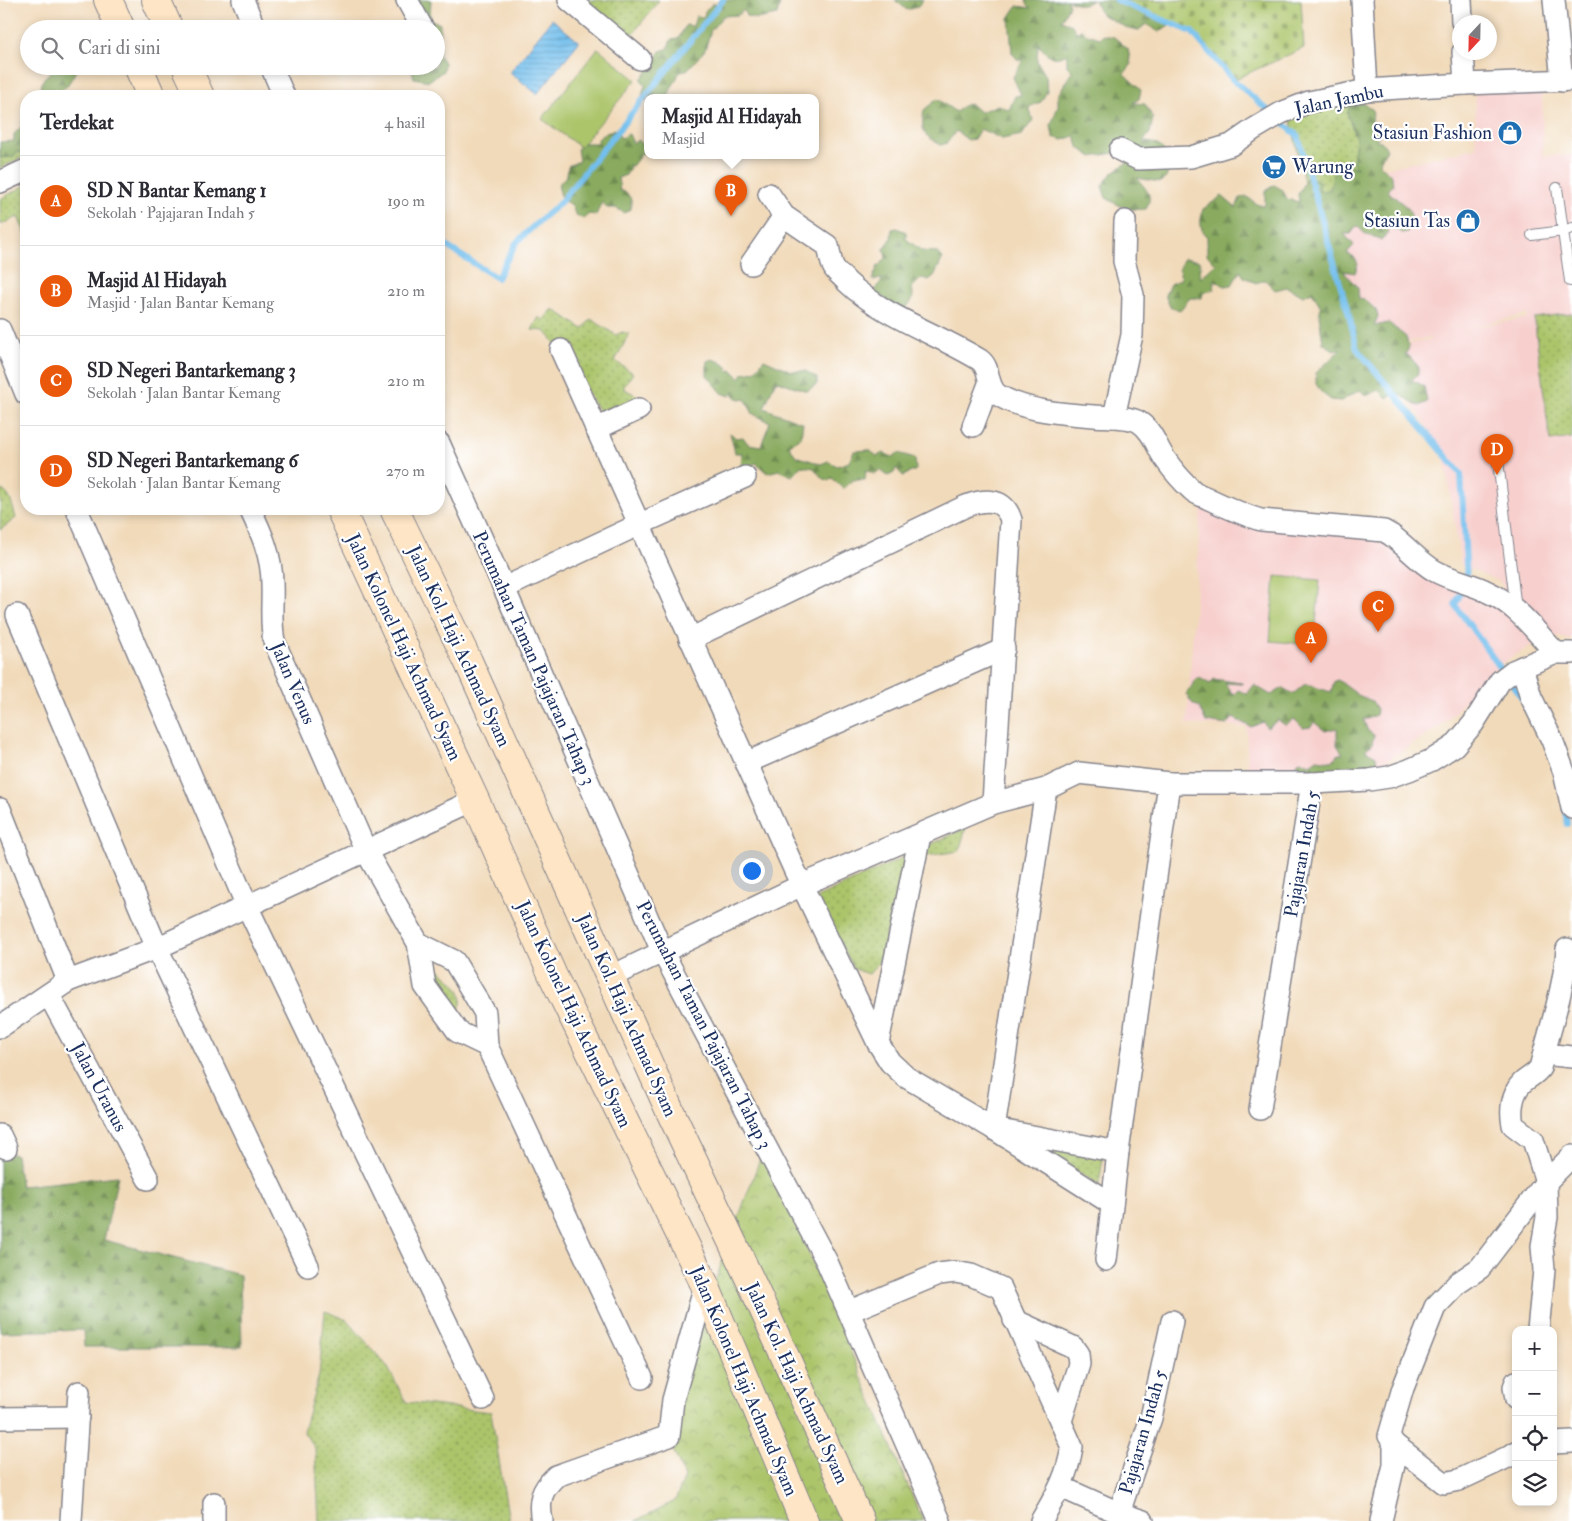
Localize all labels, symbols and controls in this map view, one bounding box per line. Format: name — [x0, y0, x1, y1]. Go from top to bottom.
north arrow — [1452, 15, 1497, 60]
search box — [20, 20, 445, 75]
icon: search — [38, 34, 66, 62]
text: Cari di sini — [78, 36, 161, 60]
street label: Jalan Jambu — [1291, 79, 1386, 121]
popup — [644, 94, 819, 159]
text: Masjid Al Hidayah — [662, 105, 801, 129]
text: Terdekat — [40, 109, 114, 136]
text: 4 hasil — [384, 113, 425, 133]
shop icon: Stasiun Fashion — [1497, 120, 1523, 146]
place label: Stasiun Fashion — [1373, 121, 1492, 145]
text: Masjid — [662, 129, 705, 149]
supermarket icon: Warung — [1261, 154, 1287, 180]
place label: Warung — [1291, 155, 1354, 179]
pin: B — [715, 175, 747, 216]
text: SD N Bantar Kemang 1 — [87, 179, 267, 203]
text: A — [51, 191, 61, 211]
text: 190 m — [387, 191, 425, 211]
text: Sekolah · Pajajaran Indah 5 — [87, 203, 255, 223]
shop icon: Stasiun Tas — [1455, 208, 1481, 234]
place label: Stasiun Tas — [1364, 209, 1450, 233]
text: Masjid Al Hidayah — [87, 269, 227, 293]
text: B — [51, 281, 61, 301]
text: 210 m — [387, 281, 425, 301]
text: Masjid · Jalan Bantar Kemang — [87, 293, 274, 313]
text: SD Negeri Bantarkemang 3 — [87, 359, 296, 383]
text: C — [50, 371, 62, 391]
text: 210 m — [387, 371, 425, 391]
text: Sekolah · Jalan Bantar Kemang — [87, 383, 281, 403]
pin: D — [1481, 434, 1513, 475]
text: SD Negeri Bantarkemang 6 — [87, 449, 298, 473]
text: D — [49, 461, 63, 481]
text: 270 m — [386, 461, 425, 481]
text: Sekolah · Jalan Bantar Kemang — [87, 473, 281, 493]
street label: Perumahan Taman Pajajaran Tahap 3 — [466, 527, 601, 789]
street label: Jalan Kolonel Haji Achmad Syam — [340, 529, 467, 765]
street label: Jalan Kol. Haji Achmad Syam — [401, 540, 516, 751]
pin: C — [1362, 591, 1394, 632]
pin: A — [1295, 622, 1327, 663]
street label: Jalan Venus — [264, 637, 321, 728]
street label: Pajajaran Indah 5 — [1279, 788, 1325, 919]
your location — [739, 858, 765, 884]
street label: Jalan Kolonel Haji Achmad Syam — [510, 896, 637, 1132]
street label: Perumahan Taman Pajajaran Tahap 3 — [630, 897, 777, 1154]
street label: Jalan Kol. Haji Achmad Syam — [571, 909, 683, 1121]
street label: Jalan Uranus — [65, 1037, 133, 1136]
street label: Jalan Kolonel Haji Achmad Syam — [684, 1261, 804, 1500]
street label: Jalan Kol. Haji Achmad Syam — [739, 1277, 854, 1488]
map controls — [1512, 1326, 1557, 1506]
button: + — [1512, 1326, 1557, 1371]
street label: Pajajaran Indah 5 — [1114, 1366, 1172, 1497]
button: − — [1512, 1371, 1557, 1416]
button: locate — [1512, 1416, 1557, 1461]
button: layers — [1512, 1461, 1557, 1506]

